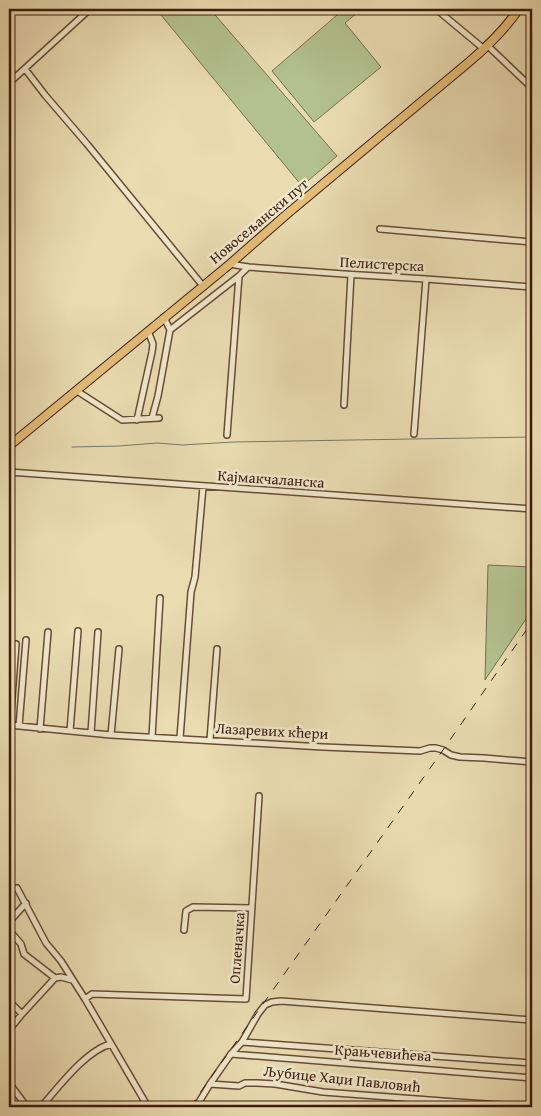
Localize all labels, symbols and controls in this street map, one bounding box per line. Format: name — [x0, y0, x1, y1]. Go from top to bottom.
street label: Новосељански пут — [205, 172, 313, 268]
street label: Пелистерска — [339, 251, 426, 276]
street label: Кајмакчаланска — [217, 464, 326, 493]
street label: Лазаревих кћери — [215, 717, 329, 744]
street label: Опленачка — [224, 911, 250, 984]
street label: Крањчевићева — [334, 1039, 433, 1066]
street label: Љубице Хаџи Павловић — [262, 1060, 422, 1097]

